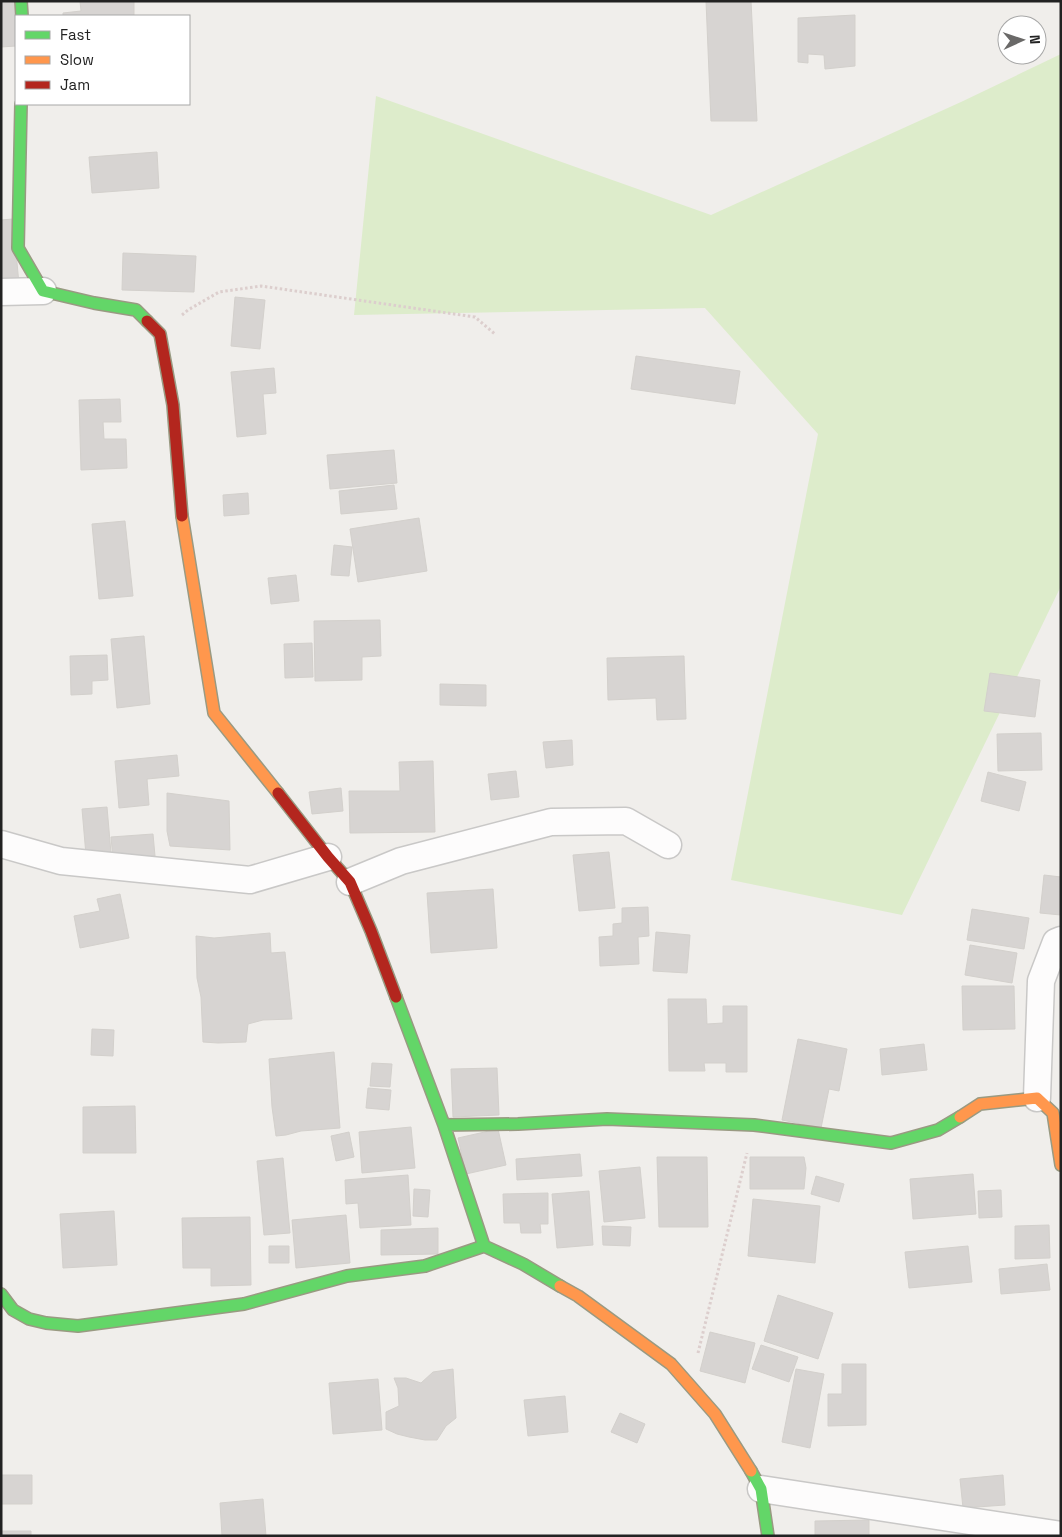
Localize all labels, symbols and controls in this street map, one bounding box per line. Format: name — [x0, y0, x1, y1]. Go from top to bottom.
legend — [15, 15, 190, 105]
north arrow — [997, 15, 1047, 65]
text: Fast — [60, 25, 91, 44]
text: N — [1026, 34, 1044, 44]
text: Slow — [60, 50, 94, 69]
text: Jam — [60, 75, 90, 94]

